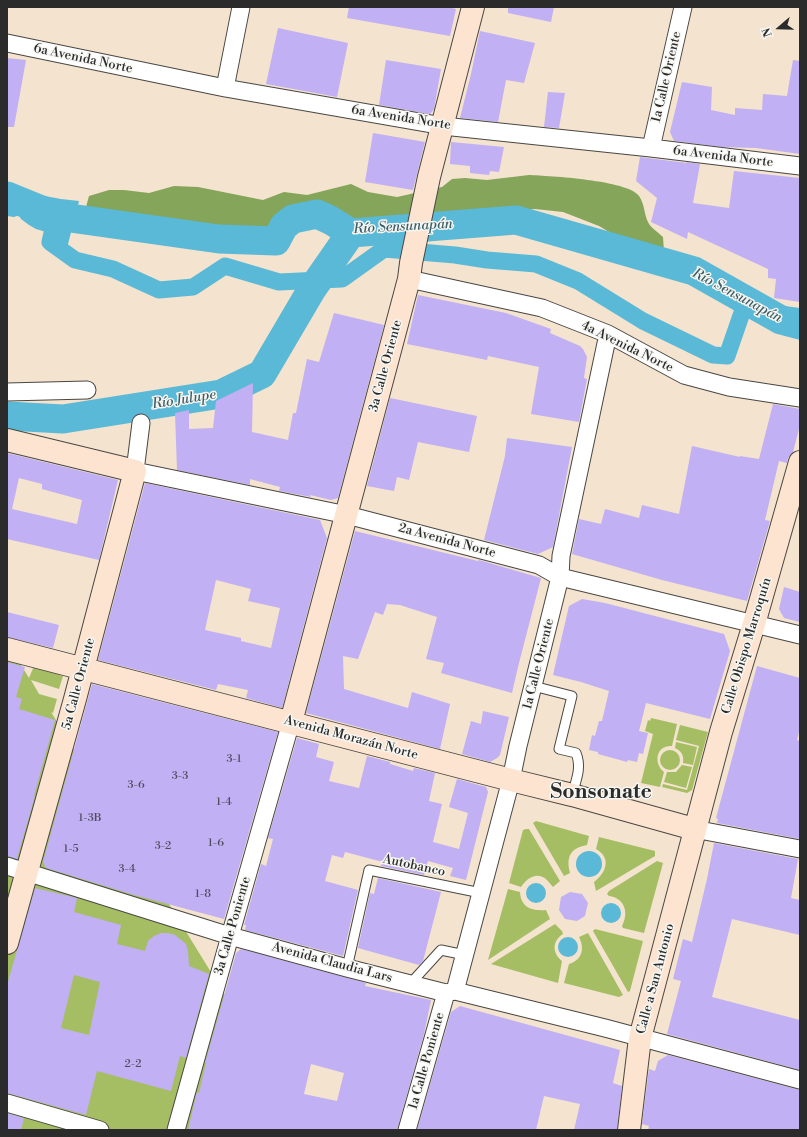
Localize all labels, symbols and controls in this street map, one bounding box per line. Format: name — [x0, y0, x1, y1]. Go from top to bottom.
north arrow — [759, 8, 799, 48]
text: N — [760, 26, 776, 39]
street label: 1a Calle Oriente — [649, 30, 685, 124]
street label: 6a Avenida Norte — [32, 41, 134, 77]
street label: 6a Avenida Norte — [350, 102, 452, 134]
street label: 6a Avenida Norte — [672, 143, 774, 171]
water label: Río Sensunapán — [353, 216, 453, 238]
water label: Río Sensunapán — [689, 265, 785, 327]
street label: 3a Calle Oriente — [366, 318, 406, 414]
street label: 4a Avenida Norte — [578, 318, 676, 376]
water label: Río Julupe — [151, 387, 217, 413]
street label: 2a Avenida Norte — [397, 520, 497, 562]
street label: Calle Obispo Marroquín — [719, 576, 775, 716]
street label: 1a Calle Oriente — [520, 617, 558, 711]
street label: 5a Calle Oriente — [59, 636, 99, 732]
street label: Avenida Morazán Norte — [282, 713, 420, 763]
house number: 3-1 — [226, 752, 242, 766]
house number: 3-3 — [172, 769, 188, 783]
house number: 3-6 — [127, 778, 145, 792]
district label: Sonsonate — [550, 780, 652, 806]
house number: 1-4 — [216, 795, 232, 809]
house number: 1-3B — [79, 811, 101, 825]
house number: 1-6 — [208, 836, 224, 850]
house number: 3-2 — [155, 839, 171, 853]
house number: 1-5 — [63, 842, 79, 856]
street label: Autobanco — [381, 852, 447, 880]
house number: 3-4 — [119, 862, 135, 876]
street label: 3a Calle Poniente — [211, 875, 255, 977]
house number: 1-8 — [195, 887, 211, 901]
street label: Calle a San Antonio — [634, 922, 678, 1036]
street label: Avenida Claudia Lars — [270, 939, 394, 987]
street label: 1a Calle Poniente — [406, 1011, 448, 1111]
house number: 2-2 — [125, 1057, 141, 1071]

